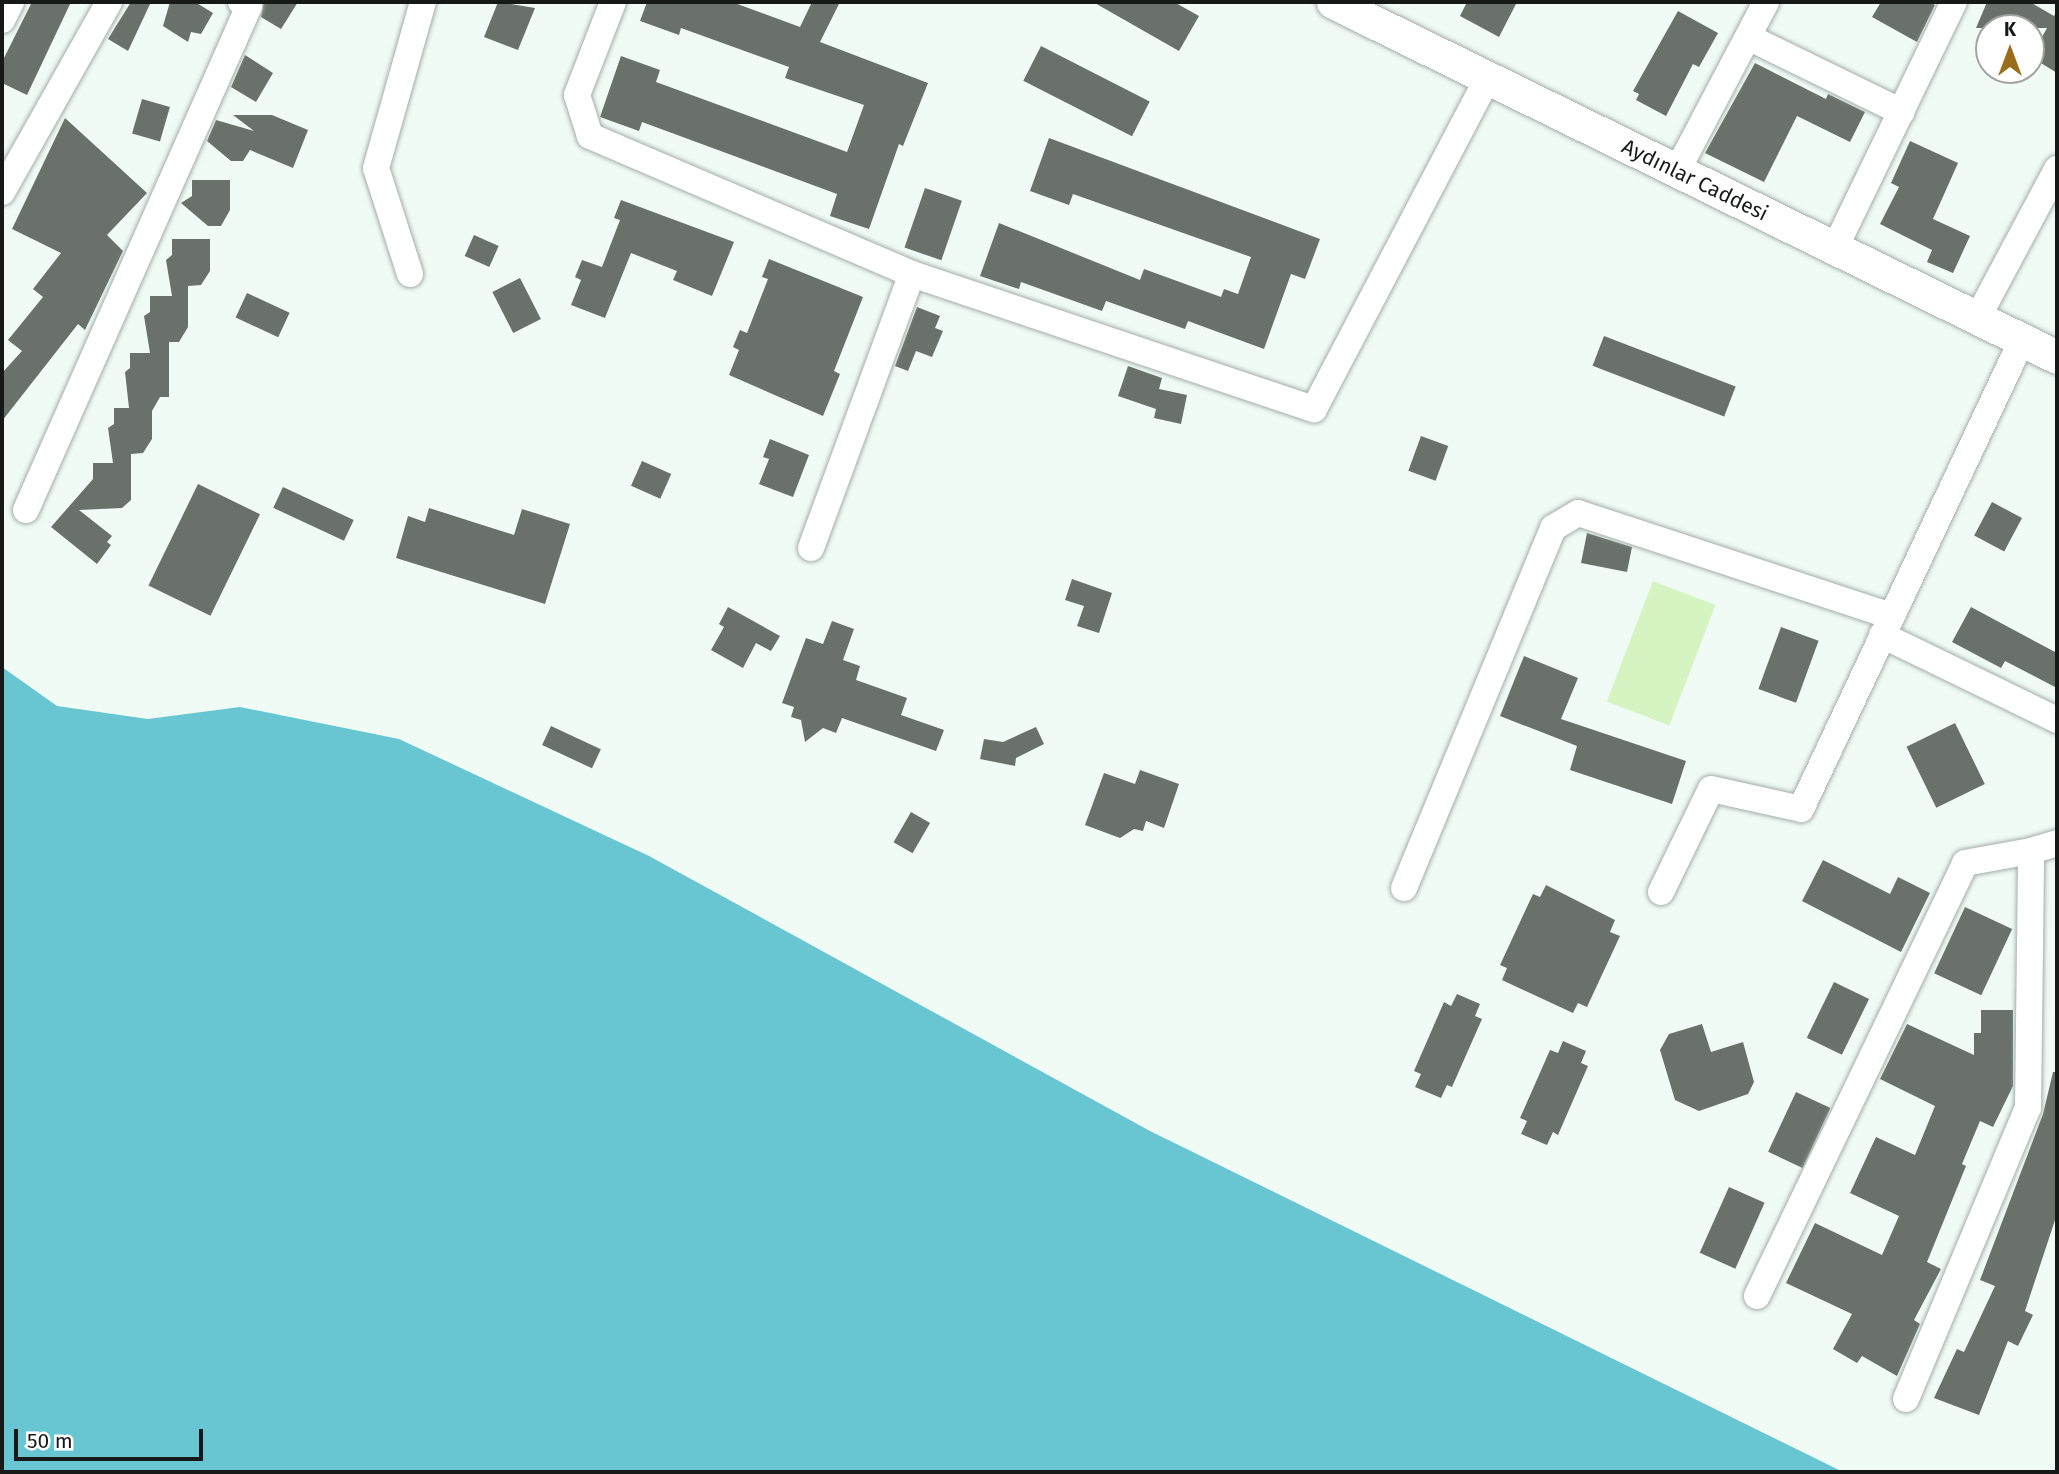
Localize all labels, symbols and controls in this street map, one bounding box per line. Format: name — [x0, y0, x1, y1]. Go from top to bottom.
north arrow — [1975, 14, 2045, 84]
text: K — [2004, 18, 2016, 41]
street label: Aydınlar Caddesi — [1618, 134, 1772, 226]
scale bar — [18, 1414, 206, 1458]
text: 50 m — [27, 1428, 73, 1454]

